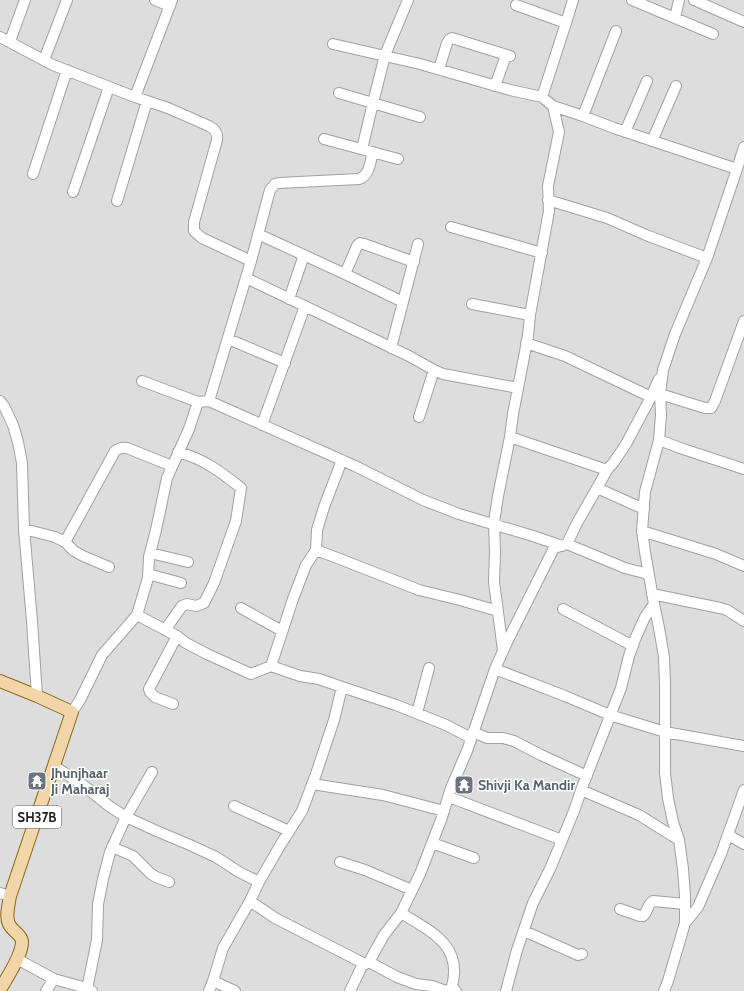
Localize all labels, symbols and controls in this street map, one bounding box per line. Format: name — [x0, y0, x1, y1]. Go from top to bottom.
place label: Jhunjhaar Ji Maharaj — [50, 764, 109, 798]
temple icon: Jhunjhaar Ji Maharaj — [26, 770, 48, 792]
temple icon: Shivji Ka Mandir — [453, 774, 475, 796]
place label: Shivji Ka Mandir — [478, 776, 575, 794]
road number: SH37B — [13, 806, 61, 828]

